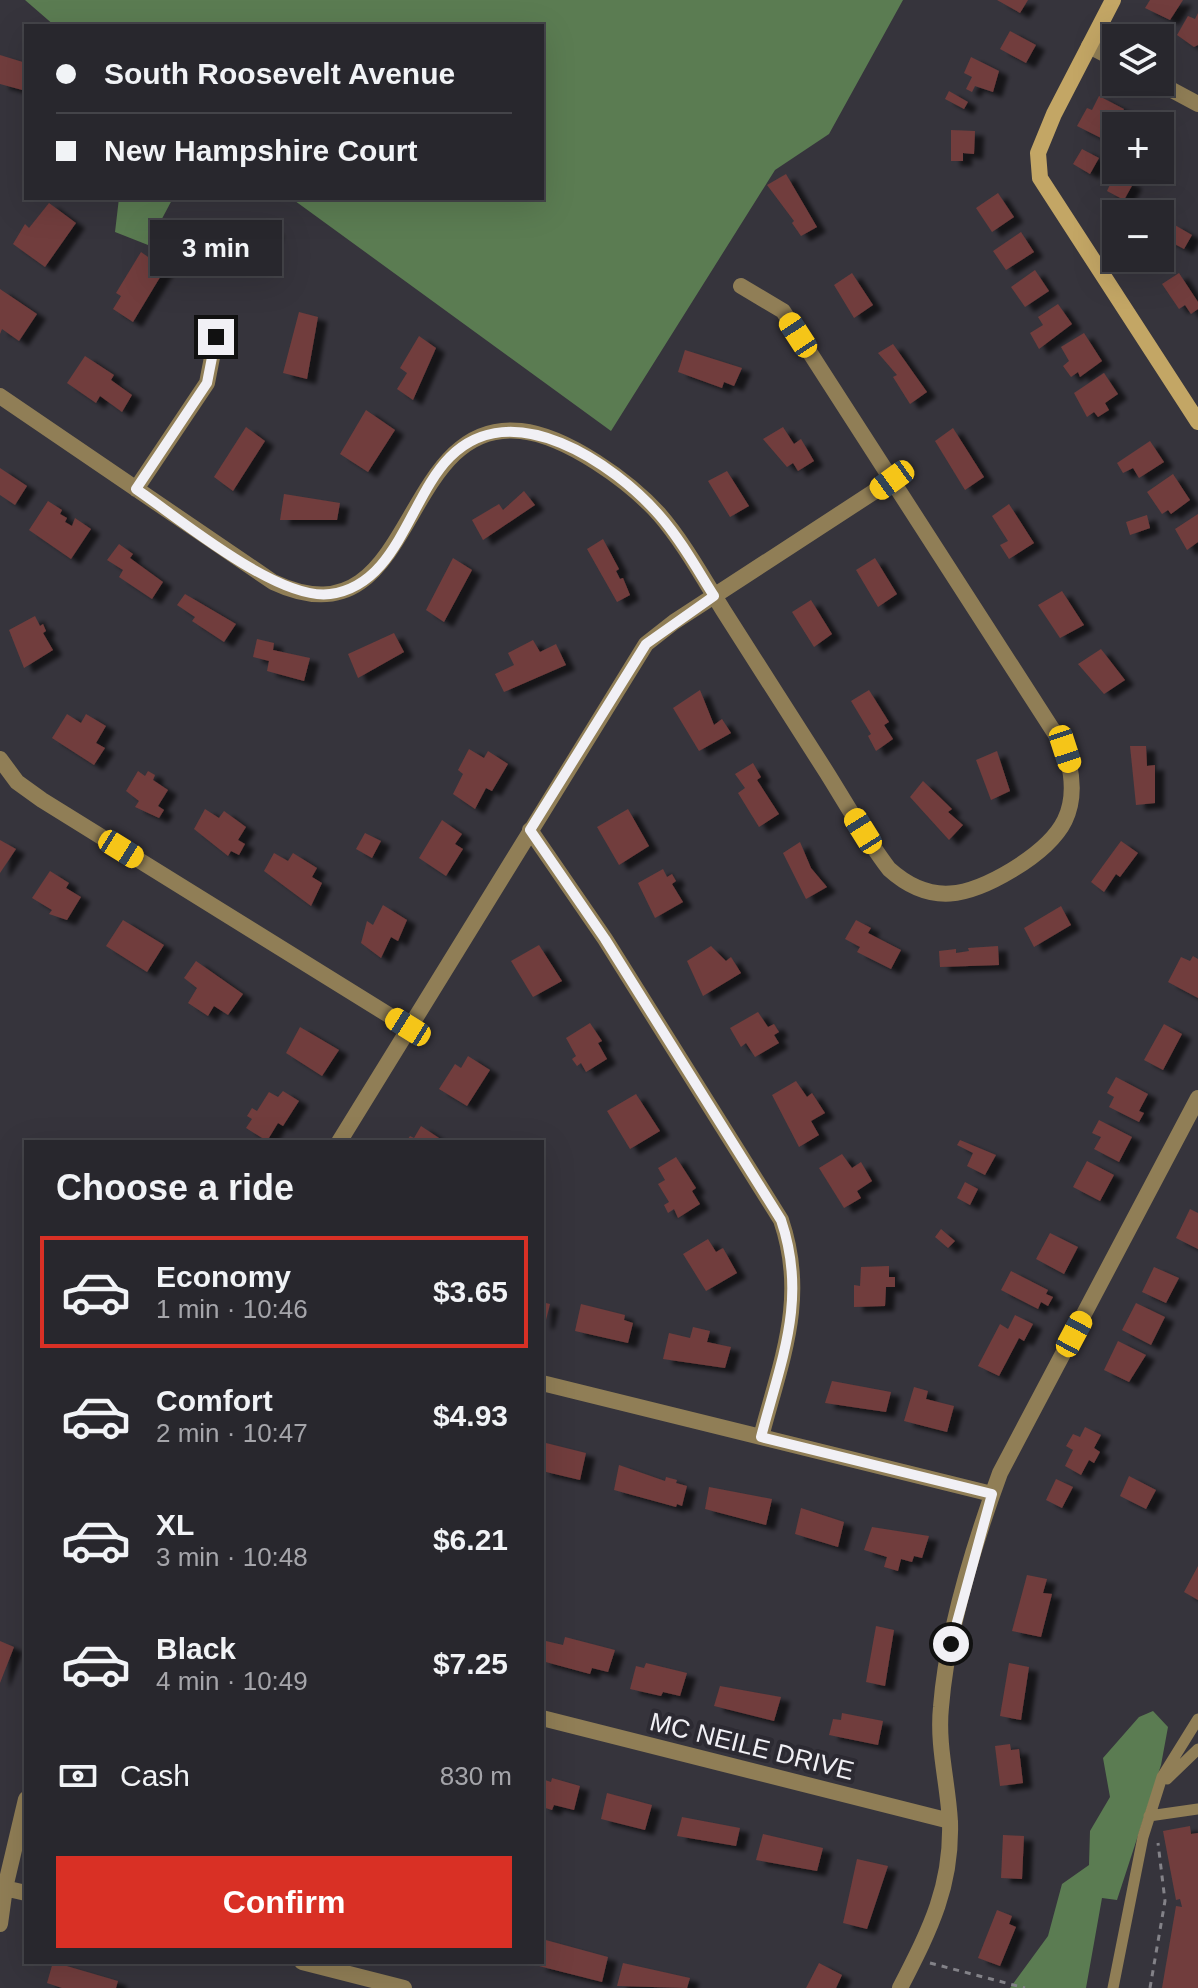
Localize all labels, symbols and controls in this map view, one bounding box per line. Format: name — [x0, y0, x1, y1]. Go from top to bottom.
map controls — [1102, 24, 1174, 272]
button: layers — [1102, 24, 1174, 96]
text: South Roosevelt Avenue — [104, 57, 455, 90]
button: + — [1102, 112, 1174, 184]
text: New Hampshire Court — [104, 134, 417, 167]
button: − — [1102, 200, 1174, 272]
callout: 3 min — [150, 221, 282, 277]
text: 3 min — [182, 233, 250, 263]
car — [775, 308, 821, 362]
route end — [198, 319, 234, 355]
car — [866, 456, 918, 504]
car — [1046, 722, 1084, 776]
car — [840, 804, 886, 858]
car — [94, 826, 148, 872]
car — [381, 1004, 435, 1050]
text: Choose a ride — [56, 1167, 294, 1208]
icon: car — [60, 1256, 132, 1328]
text: Economy — [156, 1260, 291, 1293]
text: $3.65 — [433, 1275, 508, 1308]
text: 1 min · 10:46 — [156, 1294, 308, 1324]
car — [1052, 1307, 1096, 1361]
icon: car — [60, 1380, 132, 1452]
text: Comfort — [156, 1384, 273, 1417]
text: $4.93 — [433, 1399, 508, 1432]
text: 2 min · 10:47 — [156, 1418, 308, 1448]
icon: car — [60, 1504, 132, 1576]
text: XL — [156, 1508, 194, 1541]
text: $6.21 — [433, 1523, 508, 1556]
text: 3 min · 10:48 — [156, 1542, 308, 1572]
route start — [933, 1626, 969, 1662]
icon: car — [60, 1628, 132, 1700]
text: Black — [156, 1632, 236, 1665]
text: $7.25 — [433, 1647, 508, 1680]
text: 4 min · 10:49 — [156, 1666, 308, 1696]
street label: MC NEILE DRIVE — [647, 1706, 857, 1786]
icon: cash — [56, 1754, 100, 1798]
text: Cash — [120, 1759, 190, 1792]
text: 830 m — [440, 1761, 512, 1791]
button: Confirm — [56, 1856, 512, 1948]

